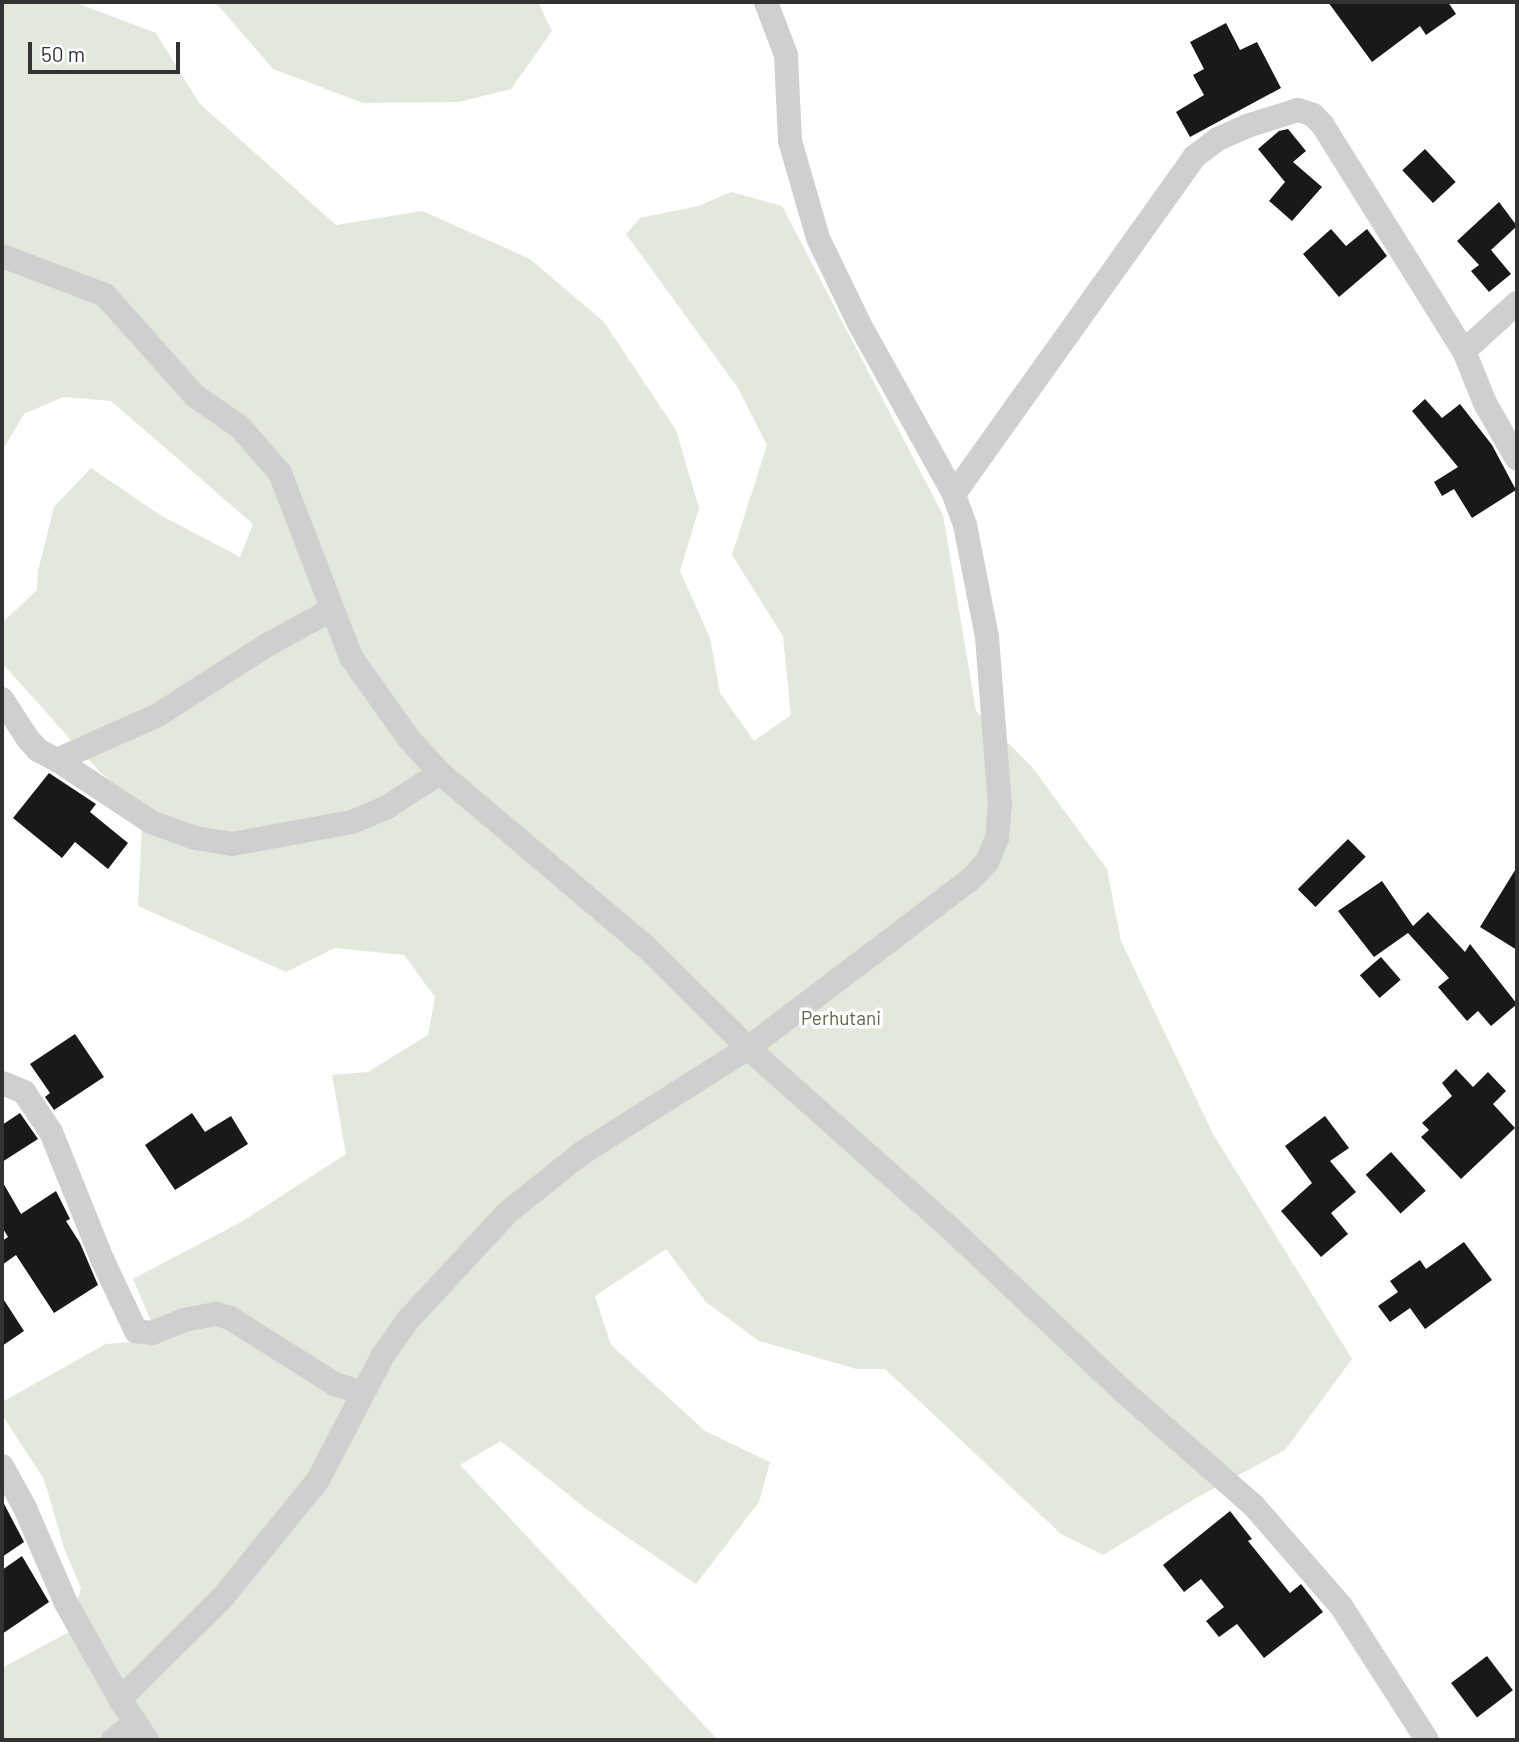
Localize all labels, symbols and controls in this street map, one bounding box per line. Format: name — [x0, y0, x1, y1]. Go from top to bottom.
scale bar — [32, 28, 184, 72]
text: 50 m — [41, 41, 85, 66]
park label: Perhutani — [801, 1007, 881, 1029]

